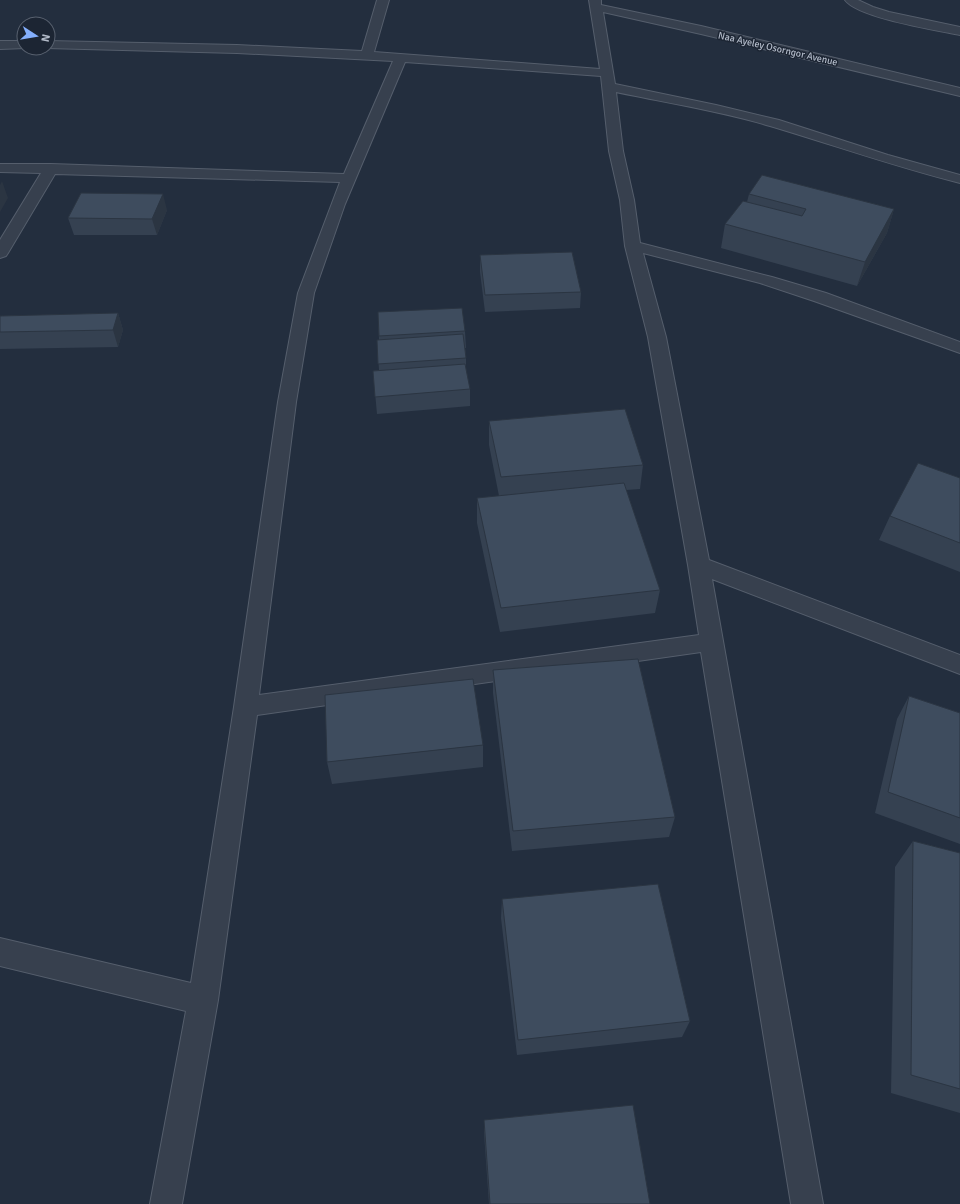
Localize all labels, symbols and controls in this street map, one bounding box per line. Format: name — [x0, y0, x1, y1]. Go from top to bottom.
north arrow — [16, 16, 56, 56]
street label: Naa Ayeley Osorngor Avenue — [717, 29, 839, 69]
text: N — [38, 33, 52, 43]

